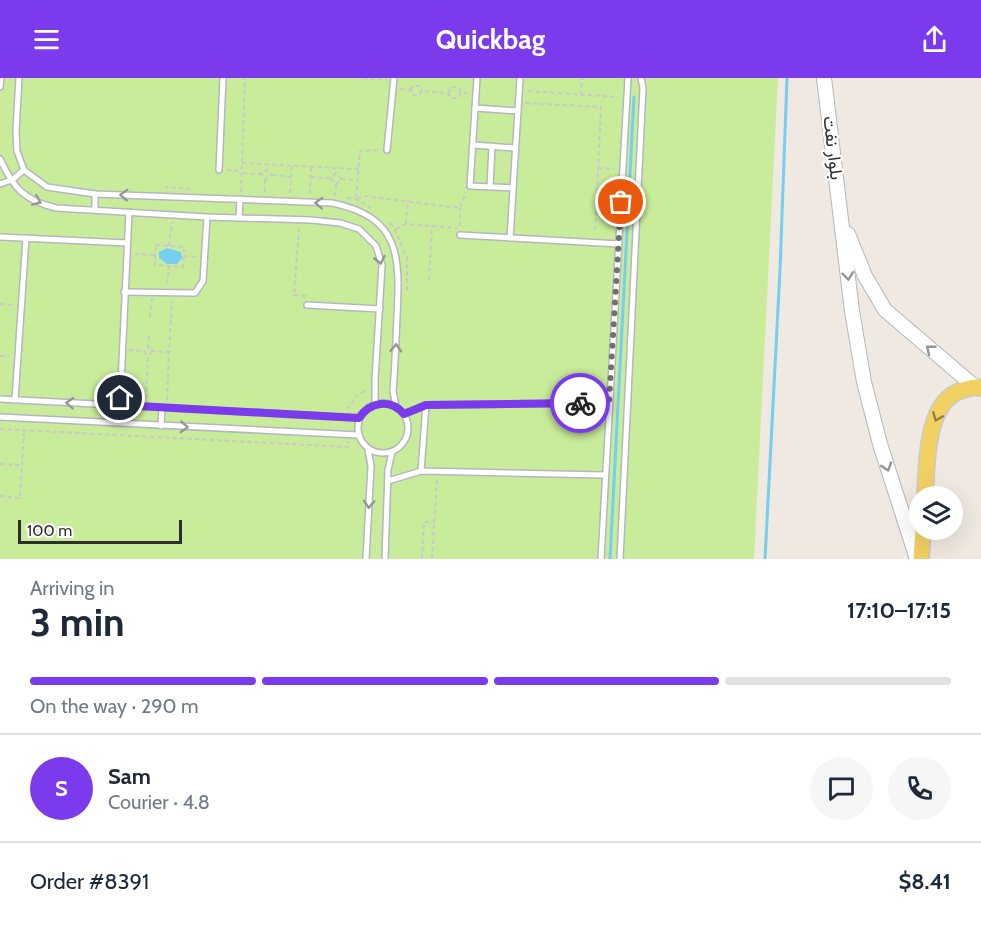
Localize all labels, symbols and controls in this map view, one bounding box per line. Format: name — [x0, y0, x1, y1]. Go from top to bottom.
icon: menu — [30, 23, 63, 56]
text: Quickbag — [436, 23, 545, 56]
icon: share — [918, 23, 951, 56]
street label: بلوار نفت — [818, 115, 848, 181]
pin — [595, 176, 646, 227]
icon: bag — [604, 185, 637, 218]
one-way arrow — [119, 188, 128, 201]
one-way arrow — [31, 194, 42, 206]
one-way arrow — [314, 196, 323, 209]
one-way arrow — [372, 255, 385, 265]
one-way arrow — [841, 272, 854, 281]
one-way arrow — [389, 343, 402, 352]
one-way arrow — [926, 345, 937, 356]
pin — [94, 372, 145, 423]
courier — [550, 373, 610, 433]
icon: home — [103, 381, 136, 414]
icon: bike — [564, 387, 597, 420]
one-way arrow — [66, 397, 75, 410]
one-way arrow — [932, 410, 944, 421]
one-way arrow — [180, 421, 189, 434]
one-way arrow — [880, 461, 892, 472]
map controls — [909, 486, 963, 540]
button: layers — [909, 486, 963, 540]
one-way arrow — [363, 500, 376, 509]
scale bar — [18, 517, 182, 544]
text: 100 m — [27, 521, 72, 540]
text: Arriving in — [30, 576, 114, 600]
text: 17:10–17:15 — [847, 597, 951, 624]
text: 3 min — [30, 598, 125, 646]
text: On the way · 290 m — [30, 694, 199, 718]
button: chat — [810, 757, 873, 820]
button: phone — [888, 757, 951, 820]
text: Sam — [108, 763, 151, 790]
text: S — [55, 775, 68, 802]
text: Courier · 4.8 — [108, 790, 210, 814]
text: Order #8391 — [30, 868, 149, 895]
text: $8.41 — [898, 868, 951, 895]

